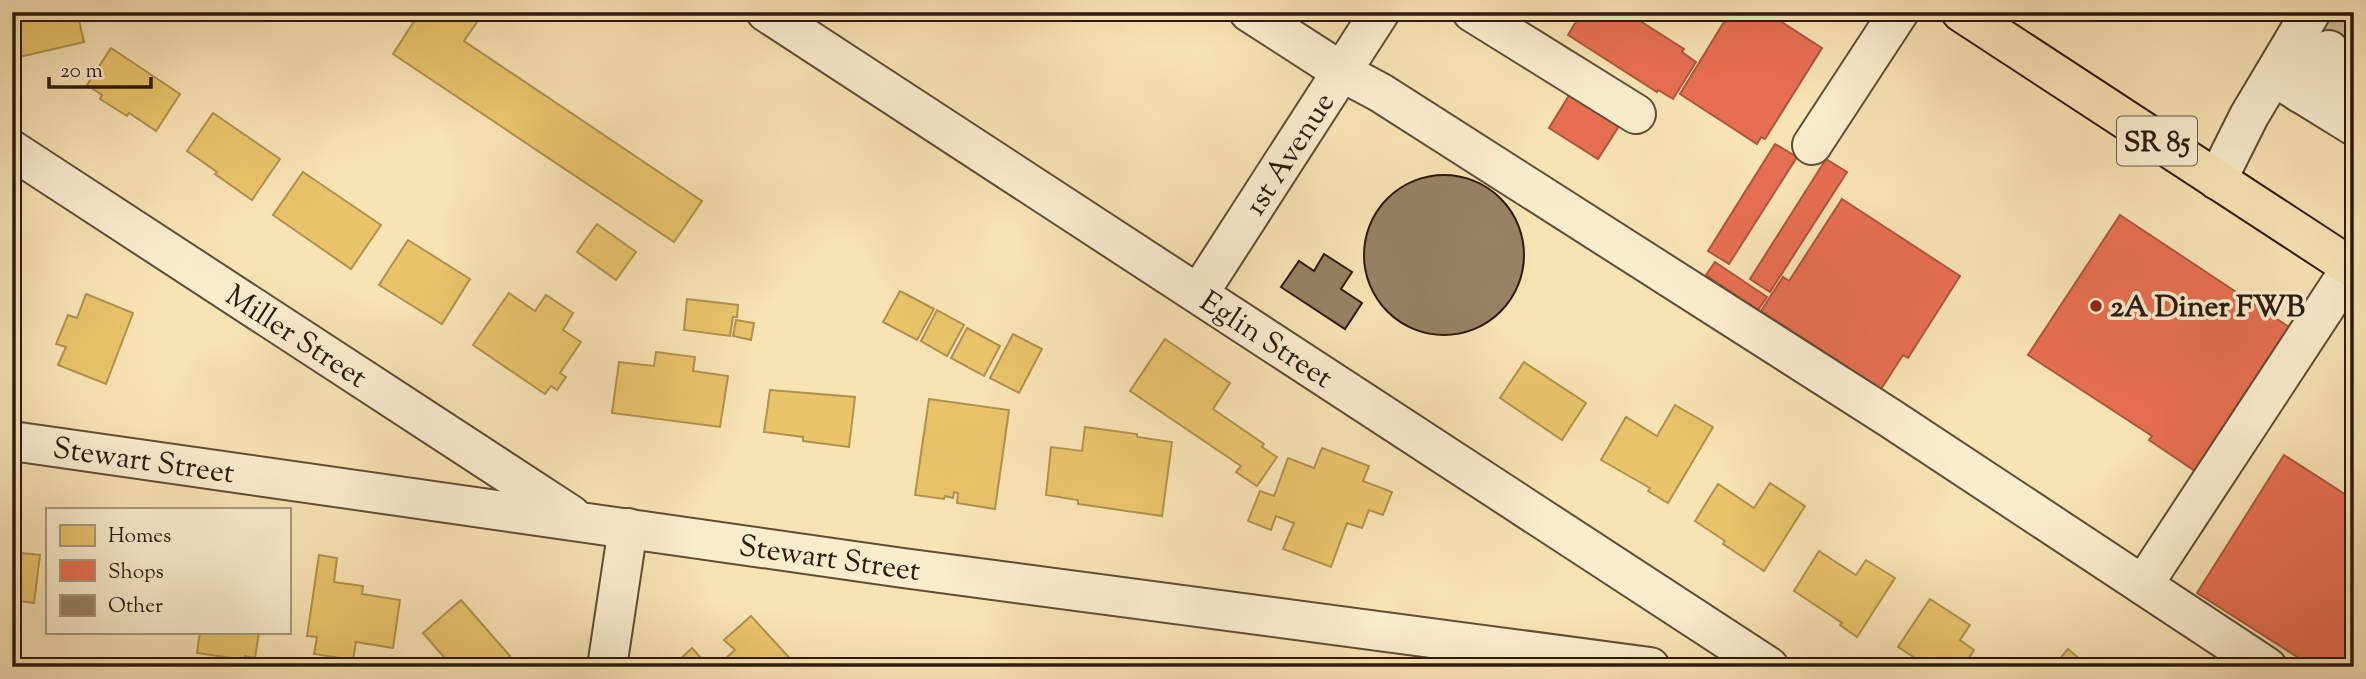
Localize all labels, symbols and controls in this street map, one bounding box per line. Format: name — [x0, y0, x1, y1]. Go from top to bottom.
scale bar — [49, 46, 150, 90]
text: 20 m — [60, 57, 103, 87]
street label: 1st Avenue — [1235, 85, 1347, 225]
road number: SR 85 — [2117, 116, 2197, 166]
street label: Miller Street — [216, 276, 375, 400]
street label: Eglin Street — [1190, 282, 1340, 400]
place label: 2A Diner FWB — [2110, 287, 2305, 330]
marker: 2A Diner FWB — [2088, 298, 2104, 314]
street label: Stewart Street — [50, 428, 237, 496]
legend — [46, 508, 290, 634]
text: Homes — [108, 522, 171, 552]
street label: Stewart Street — [736, 526, 923, 594]
text: Shops — [108, 558, 164, 588]
text: Other — [108, 592, 163, 622]

